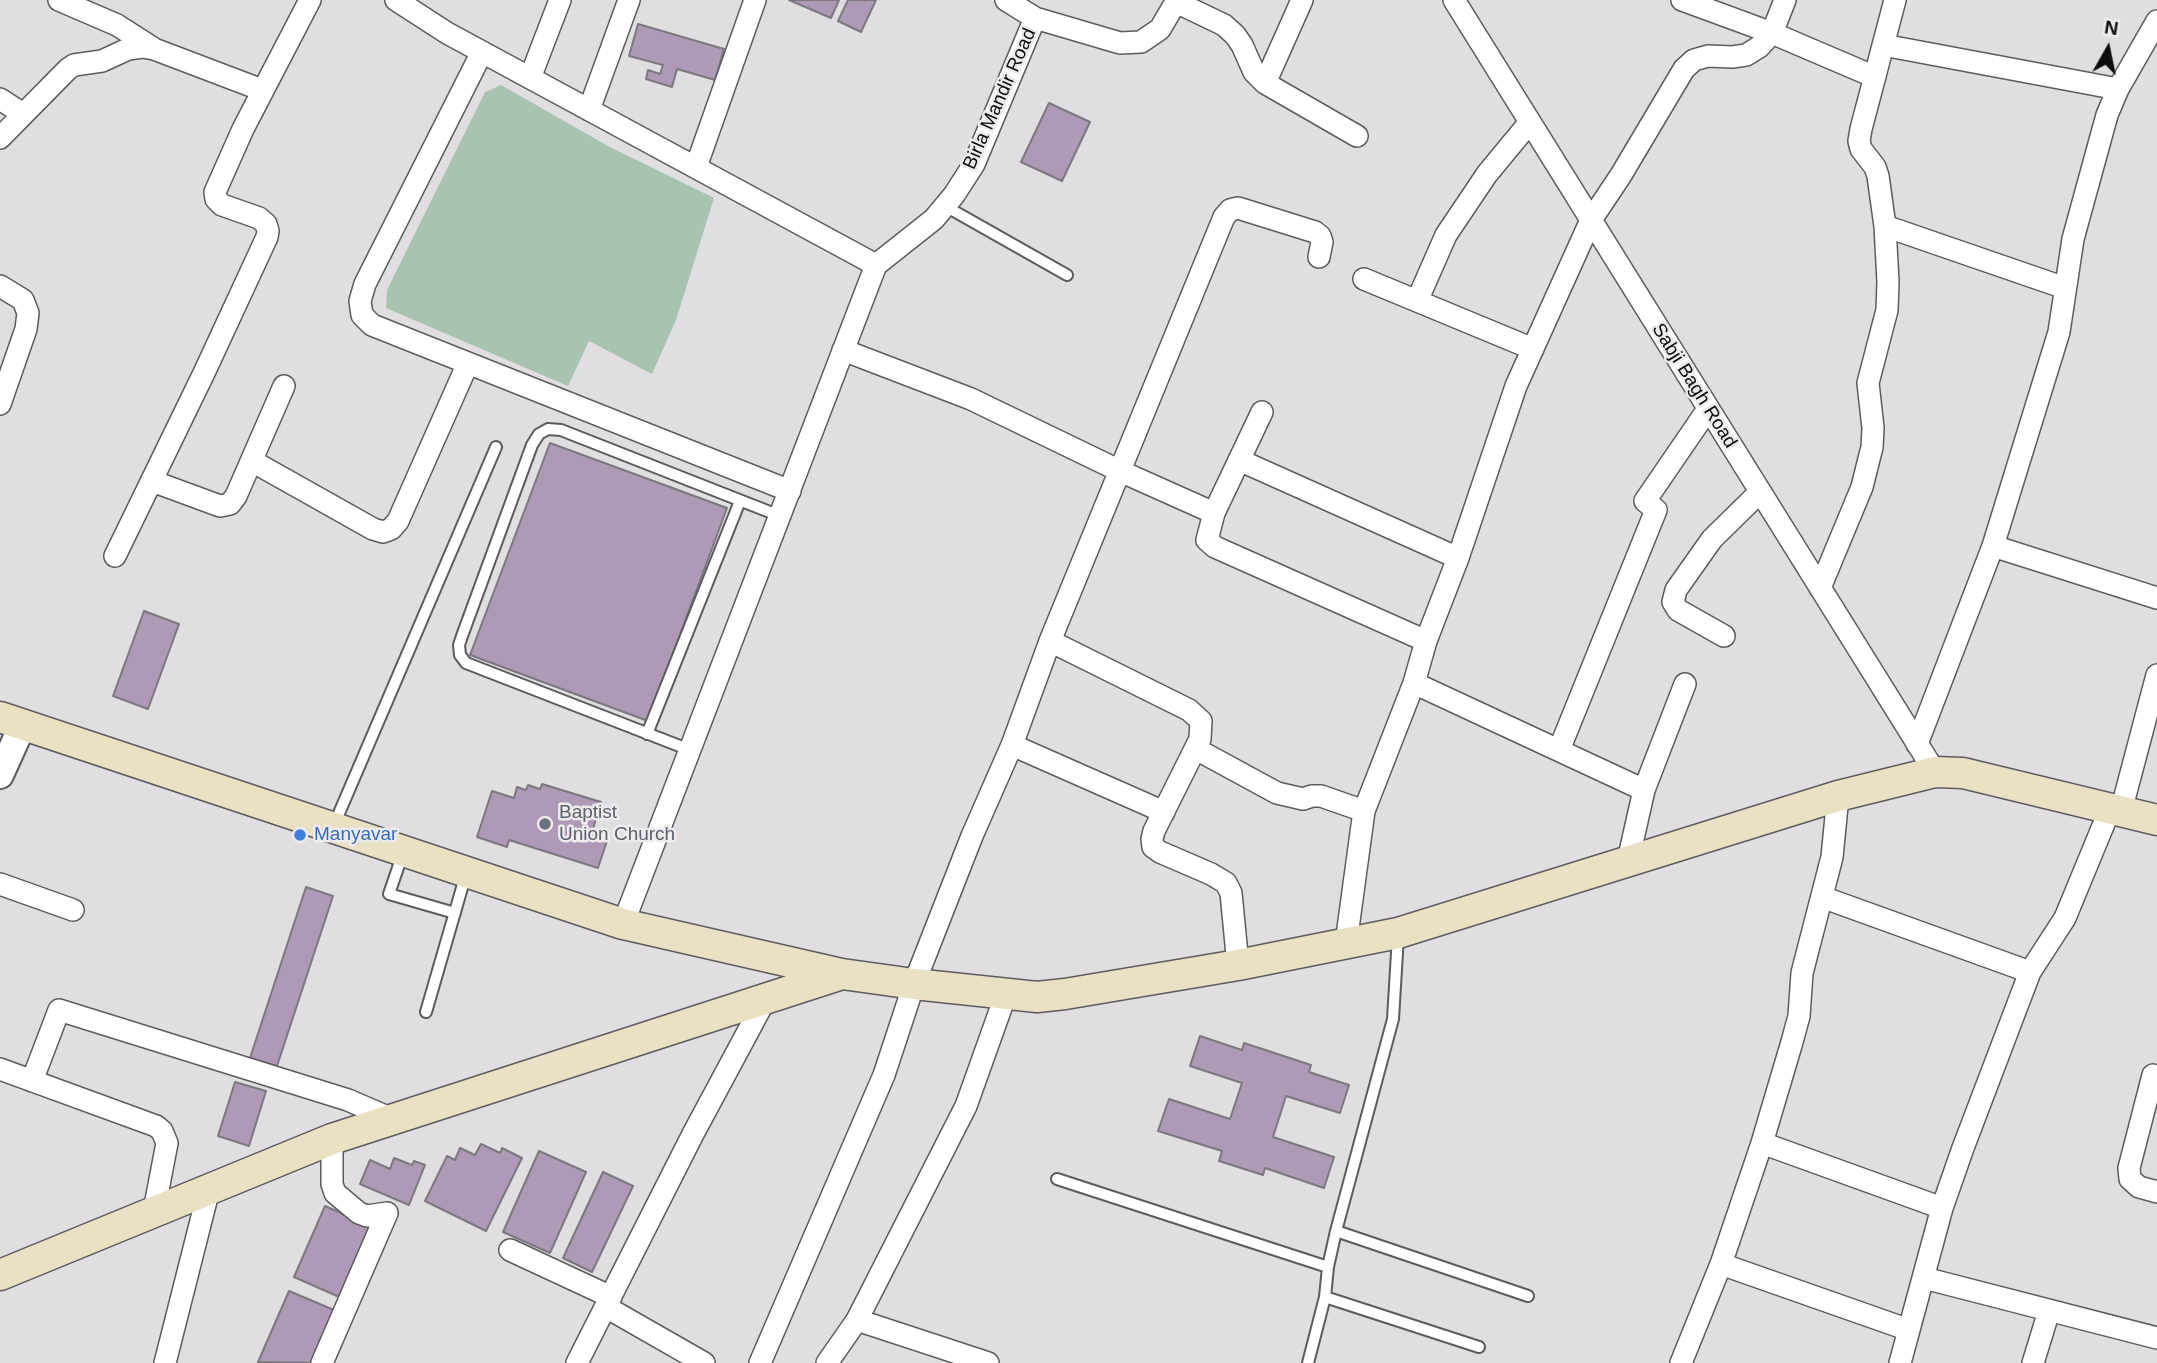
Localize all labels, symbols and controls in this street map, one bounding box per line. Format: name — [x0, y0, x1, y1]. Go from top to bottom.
north arrow — [2073, 14, 2143, 84]
text: N — [2103, 16, 2120, 39]
street label: Birla Mandir Road — [959, 25, 1041, 173]
street label: Sabji Bagh Road — [1647, 319, 1741, 453]
place label: Baptist Union Church — [559, 802, 675, 846]
marker: Baptist Union Church — [537, 816, 553, 832]
place label: Manyavar — [314, 824, 397, 846]
marker: Manyavar — [292, 827, 308, 843]

